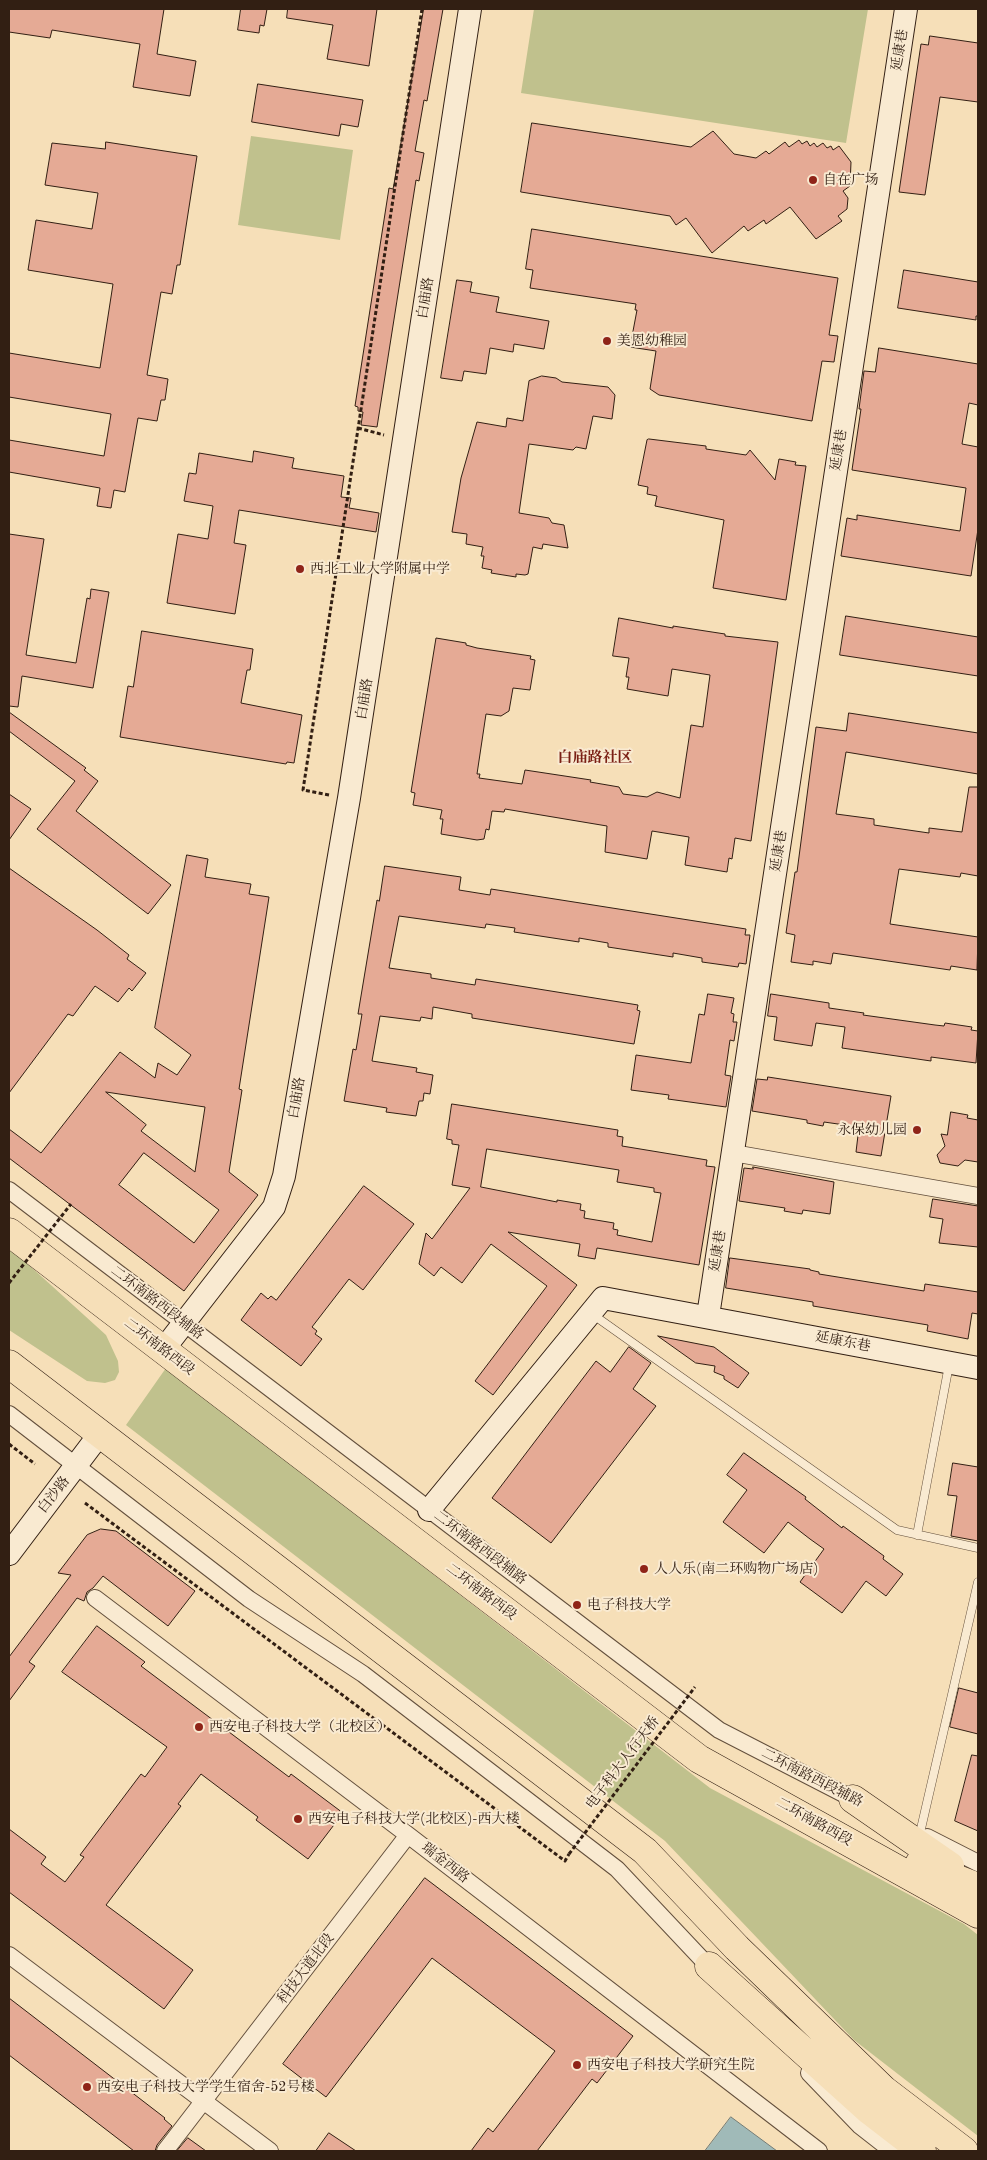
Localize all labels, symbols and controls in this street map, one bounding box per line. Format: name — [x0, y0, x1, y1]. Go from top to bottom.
street label: 延康巷 — [888, 28, 912, 72]
place label: 自在广场 — [823, 172, 879, 188]
marker: 自在广场 — [807, 174, 819, 186]
street label: 白庙路 — [414, 276, 438, 320]
place label: 美恩幼稚园 — [617, 333, 687, 349]
marker: 美恩幼稚园 — [601, 335, 613, 347]
street label: 延康巷 — [827, 428, 851, 472]
place label: 西北工业大学附属中学 — [310, 561, 450, 577]
marker: 西北工业大学附属中学 — [294, 563, 306, 575]
street label: 白庙路 — [353, 677, 377, 721]
district label: 白庙路社区 — [558, 749, 632, 767]
street label: 延康巷 — [767, 829, 791, 873]
street label: 白庙路 — [285, 1076, 309, 1120]
place label: 永保幼儿园 — [837, 1122, 907, 1138]
marker: 永保幼儿园 — [911, 1124, 923, 1136]
street label: 延康巷 — [706, 1229, 730, 1273]
street label: 二环南路西段辅路 — [107, 1263, 207, 1343]
street label: 二环南路西段 — [120, 1315, 198, 1379]
street label: 延康东巷 — [814, 1328, 872, 1356]
street label: 白沙路 — [34, 1473, 74, 1517]
street label: 二环南路西段辅路 — [430, 1508, 530, 1588]
street label: 二环南路西段 — [442, 1560, 520, 1624]
place label: 人人乐(南二环购物广场店) — [654, 1561, 818, 1577]
marker: 人人乐(南二环购物广场店) — [638, 1563, 650, 1575]
place label: 电子科技大学 — [587, 1597, 671, 1613]
marker: 电子科技大学 — [571, 1599, 583, 1611]
street label: 电子科大人行天桥 — [583, 1713, 663, 1813]
place label: 西安电子科技大学（北校区） — [209, 1719, 391, 1735]
marker: 西安电子科技大学（北校区） — [193, 1721, 205, 1733]
street label: 二环南路西段辅路 — [758, 1745, 866, 1811]
street label: 二环南路西段 — [773, 1794, 855, 1850]
place label: 西安电子科技大学(北校区)-西大楼 — [308, 1811, 520, 1827]
marker: 西安电子科技大学(北校区)-西大楼 — [292, 1813, 304, 1825]
street label: 瑞金西路 — [418, 1839, 472, 1887]
street label: 科技大道北段 — [274, 1930, 338, 2008]
place label: 西安电子科技大学研究生院 — [587, 2057, 755, 2073]
marker: 西安电子科技大学研究生院 — [571, 2059, 583, 2071]
place label: 西安电子科技大学学生宿舍-52号楼 — [97, 2079, 314, 2095]
marker: 西安电子科技大学学生宿舍-52号楼 — [81, 2081, 93, 2093]

